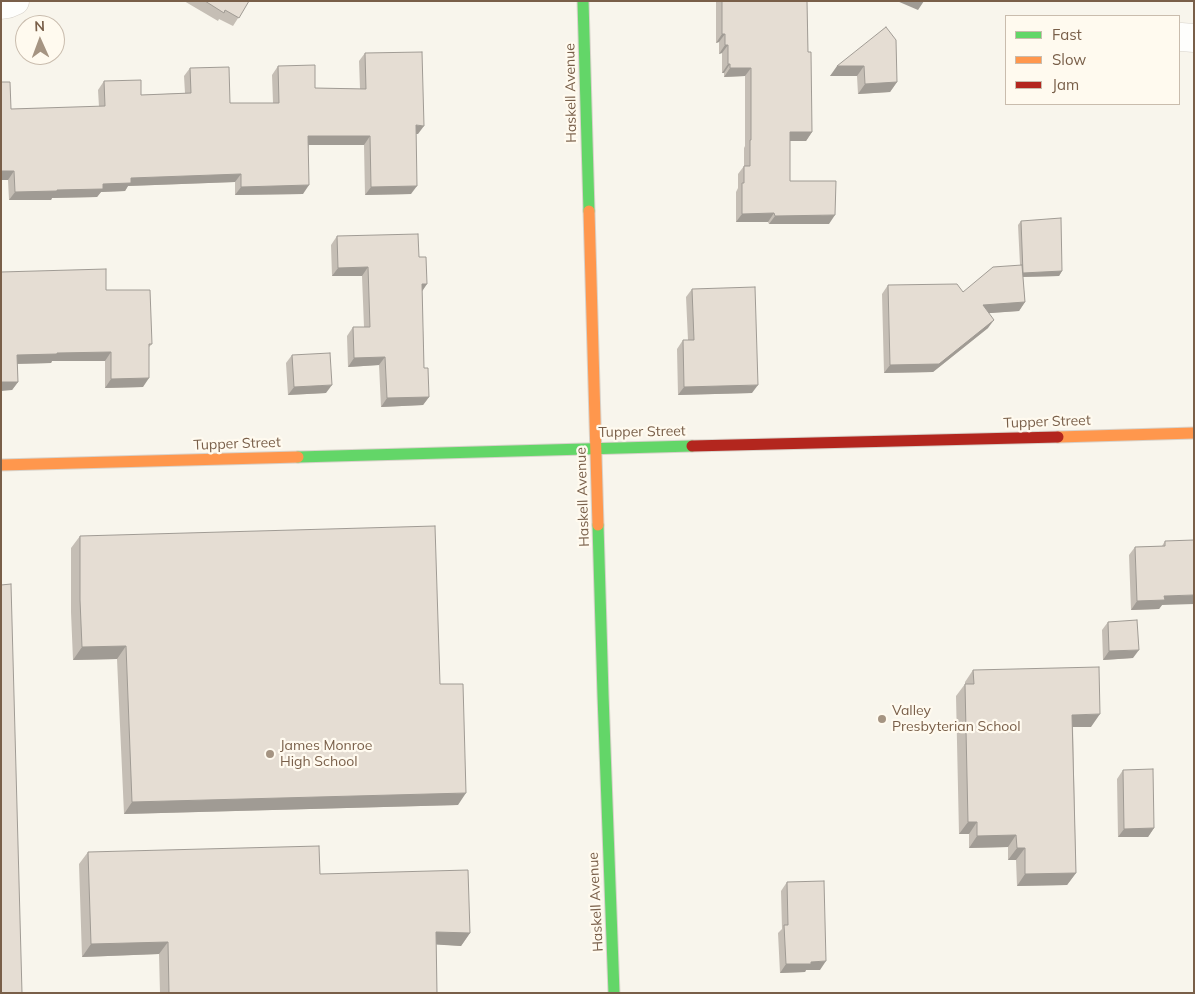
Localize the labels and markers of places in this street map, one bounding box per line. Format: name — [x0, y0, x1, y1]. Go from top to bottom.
place label: Valley Presbyterian School — [892, 703, 1021, 736]
marker: Valley Presbyterian School — [876, 713, 888, 725]
place label: James Monroe High School — [280, 738, 372, 770]
marker: James Monroe High School — [264, 748, 276, 760]

